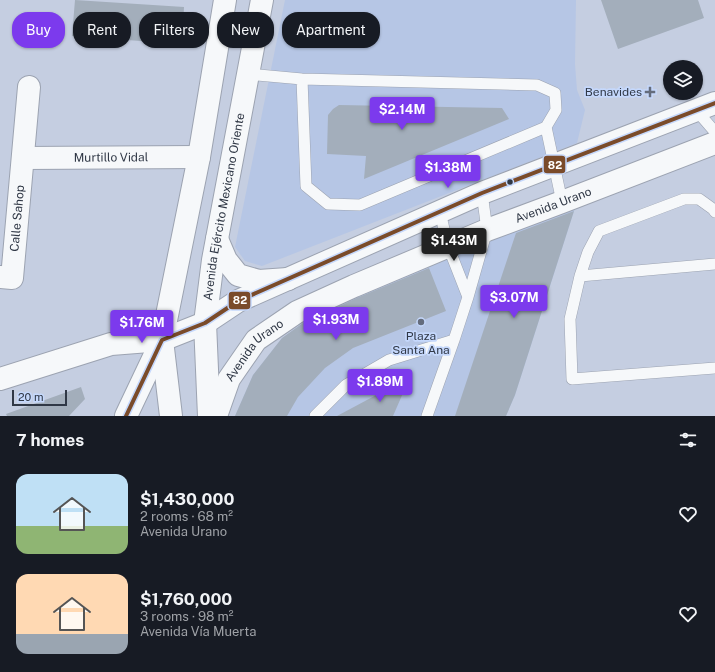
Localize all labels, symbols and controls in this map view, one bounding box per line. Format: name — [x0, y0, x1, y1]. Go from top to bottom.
chip: Buy — [12, 12, 65, 48]
chip: Rent — [73, 12, 131, 48]
chip: Filters — [139, 12, 209, 48]
chip: New — [217, 12, 274, 48]
chip: Apartment — [282, 12, 380, 48]
map controls — [663, 60, 703, 100]
button: layers — [663, 60, 703, 100]
place label: Benavides — [585, 85, 642, 99]
marker: Benavides — [645, 87, 655, 97]
pin: $2.14M — [369, 97, 435, 131]
text: $2.14M — [379, 102, 425, 117]
street label: Avenida Ejército Mexicano Oriente — [201, 111, 248, 301]
street label: Murtillo Vidal — [74, 150, 149, 165]
pin: $1.38M — [415, 155, 481, 189]
line badge: 82 — [543, 155, 566, 174]
text: 82 — [548, 159, 562, 171]
text: $1.38M — [424, 160, 472, 175]
unlabelled marker — [505, 177, 515, 187]
street label: Calle Sahop — [7, 184, 27, 252]
street label: Avenida Urano — [513, 184, 594, 226]
pin: $1.43M — [421, 228, 487, 262]
text: $1.43M — [431, 233, 477, 248]
pin: $3.07M — [481, 285, 547, 319]
text: $3.07M — [489, 290, 539, 305]
line badge: 82 — [228, 291, 251, 310]
text: 82 — [233, 294, 247, 306]
pin: $1.93M — [303, 307, 369, 341]
pin: $1.76M — [109, 310, 175, 344]
text: $1.93M — [312, 312, 360, 327]
text: $1.76M — [119, 315, 165, 330]
street label: Avenida Urano — [222, 316, 286, 384]
marker: Plaza Santa Ana — [416, 317, 426, 327]
place label: Plaza Santa Ana — [392, 329, 450, 357]
pin: $1.89M — [347, 369, 413, 403]
text: $1.89M — [356, 374, 404, 389]
scale bar — [12, 388, 67, 407]
text: 20 m — [18, 391, 43, 403]
icon: filters — [677, 429, 699, 451]
text: 7 homes — [16, 430, 84, 450]
text: $1,430,000 — [140, 489, 234, 509]
icon: home — [48, 490, 96, 538]
icon: heart — [677, 503, 699, 525]
text: 2 rooms · 68 m² — [140, 509, 233, 524]
text: Avenida Urano — [140, 524, 227, 539]
text: $1,760,000 — [140, 589, 232, 609]
icon: home — [48, 590, 96, 638]
icon: heart — [677, 603, 699, 625]
text: 3 rooms · 98 m² — [140, 609, 234, 624]
text: Avenida Vía Muerta — [140, 624, 256, 639]

